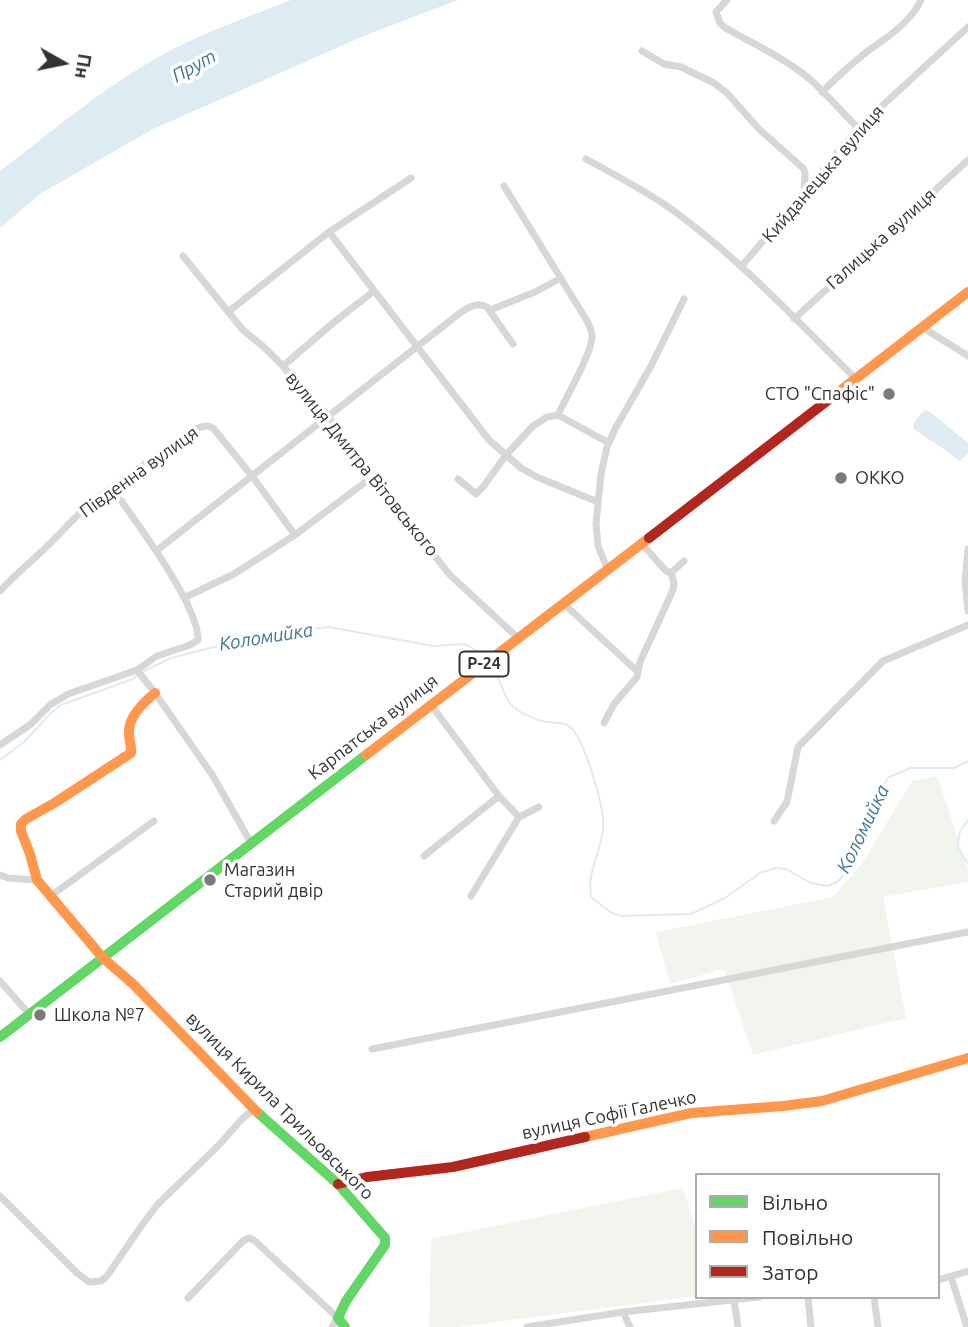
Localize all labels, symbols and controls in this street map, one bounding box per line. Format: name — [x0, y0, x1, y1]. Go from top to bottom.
north arrow — [28, 28, 98, 98]
water label: Прут — [168, 45, 220, 87]
text: Пн — [71, 52, 97, 80]
street label: Кийданецька вулиця — [758, 101, 888, 247]
street label: Галицька вулиця — [822, 184, 940, 294]
street label: вулиця Дмитра Вітовського — [281, 367, 443, 561]
place label: СТО "Спафіс" — [765, 383, 875, 405]
marker: СТО "Спафіс" — [881, 386, 897, 402]
street label: Південна вулиця — [76, 422, 202, 522]
place label: ОККО — [855, 467, 904, 489]
marker: ОККО — [833, 470, 849, 486]
water label: Коломийка — [217, 618, 315, 656]
road number: Р-24 — [460, 652, 508, 677]
street label: Карпатська вулиця — [304, 670, 442, 784]
water label: Коломийка — [832, 781, 894, 877]
place label: Магазин Старий двір — [224, 859, 323, 902]
marker: Магазин Старий двір — [202, 872, 218, 888]
place label: Школа №7 — [54, 1004, 145, 1026]
marker: Школа №7 — [32, 1007, 48, 1023]
street label: вулиця Кирила Трильовського — [182, 1008, 378, 1204]
street label: вулиця Софії Галечко — [520, 1086, 698, 1144]
legend — [695, 1173, 940, 1299]
text: Вільно — [762, 1190, 828, 1214]
text: Повільно — [762, 1225, 853, 1249]
text: Затор — [762, 1260, 818, 1284]

